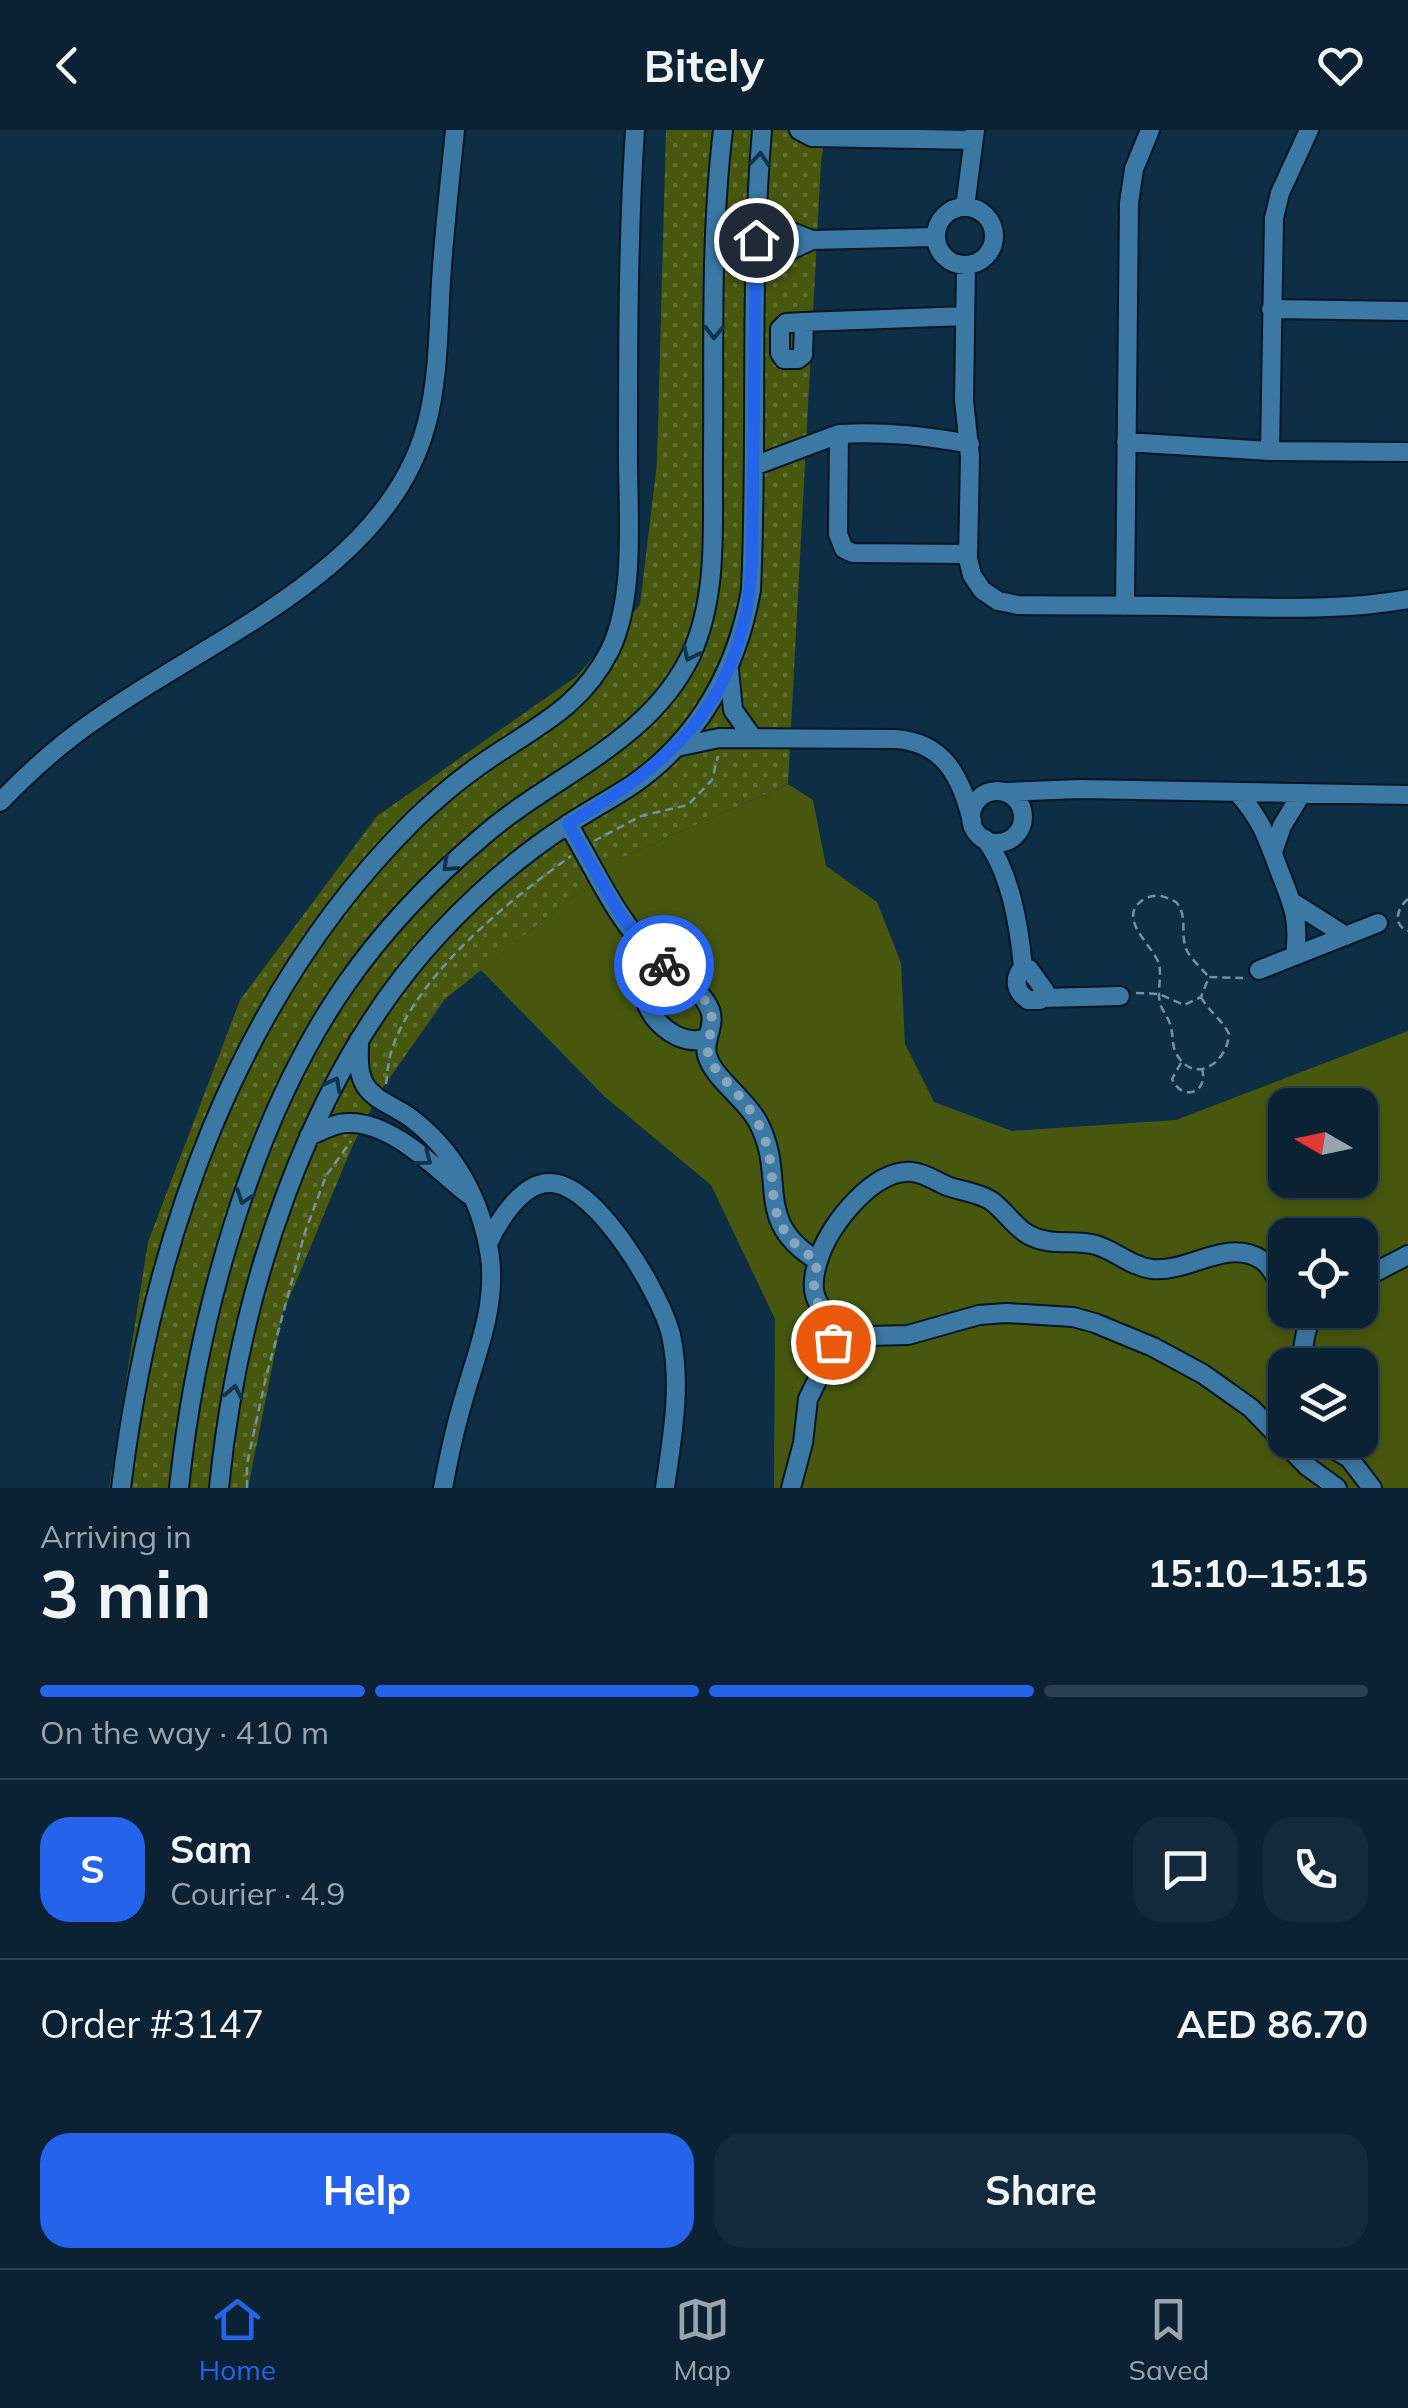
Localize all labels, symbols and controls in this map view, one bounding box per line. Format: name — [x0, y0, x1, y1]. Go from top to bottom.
text: Bitely — [644, 37, 764, 93]
icon: back — [40, 38, 95, 93]
icon: heart — [1313, 38, 1368, 93]
one-way arrow — [748, 150, 770, 166]
pin — [714, 198, 799, 283]
icon: home — [729, 213, 784, 268]
one-way arrow — [704, 325, 725, 341]
one-way arrow — [682, 644, 702, 662]
one-way arrow — [443, 853, 461, 871]
courier — [614, 915, 714, 1015]
icon: bike — [637, 938, 692, 993]
one-way arrow — [322, 1076, 342, 1094]
north arrow — [1268, 1088, 1378, 1198]
map controls — [1268, 1088, 1378, 1458]
one-way arrow — [414, 1147, 432, 1165]
one-way arrow — [236, 1188, 256, 1205]
button: locate — [1268, 1218, 1378, 1328]
pin — [791, 1300, 876, 1385]
icon: bag — [806, 1315, 861, 1370]
button: layers — [1268, 1348, 1378, 1458]
one-way arrow — [222, 1383, 243, 1400]
text: Arriving in — [40, 1516, 192, 1556]
text: 15:10–15:15 — [1148, 1549, 1368, 1597]
text: 3 min — [40, 1553, 211, 1634]
text: On the way · 410 m — [40, 1712, 329, 1752]
button: chat — [1133, 1817, 1238, 1922]
button: phone — [1263, 1817, 1368, 1922]
text: Sam — [170, 1825, 252, 1873]
text: S — [80, 1845, 105, 1893]
text: Courier · 4.9 — [170, 1873, 346, 1913]
text: Order #3147 — [40, 2000, 264, 2048]
text: AED 86.70 — [1177, 2000, 1368, 2048]
button: Help — [40, 2133, 694, 2248]
button: Share — [714, 2133, 1368, 2248]
tab: Home — [199, 2292, 276, 2387]
tab: Map — [673, 2292, 731, 2387]
tab: Saved — [1128, 2292, 1209, 2387]

